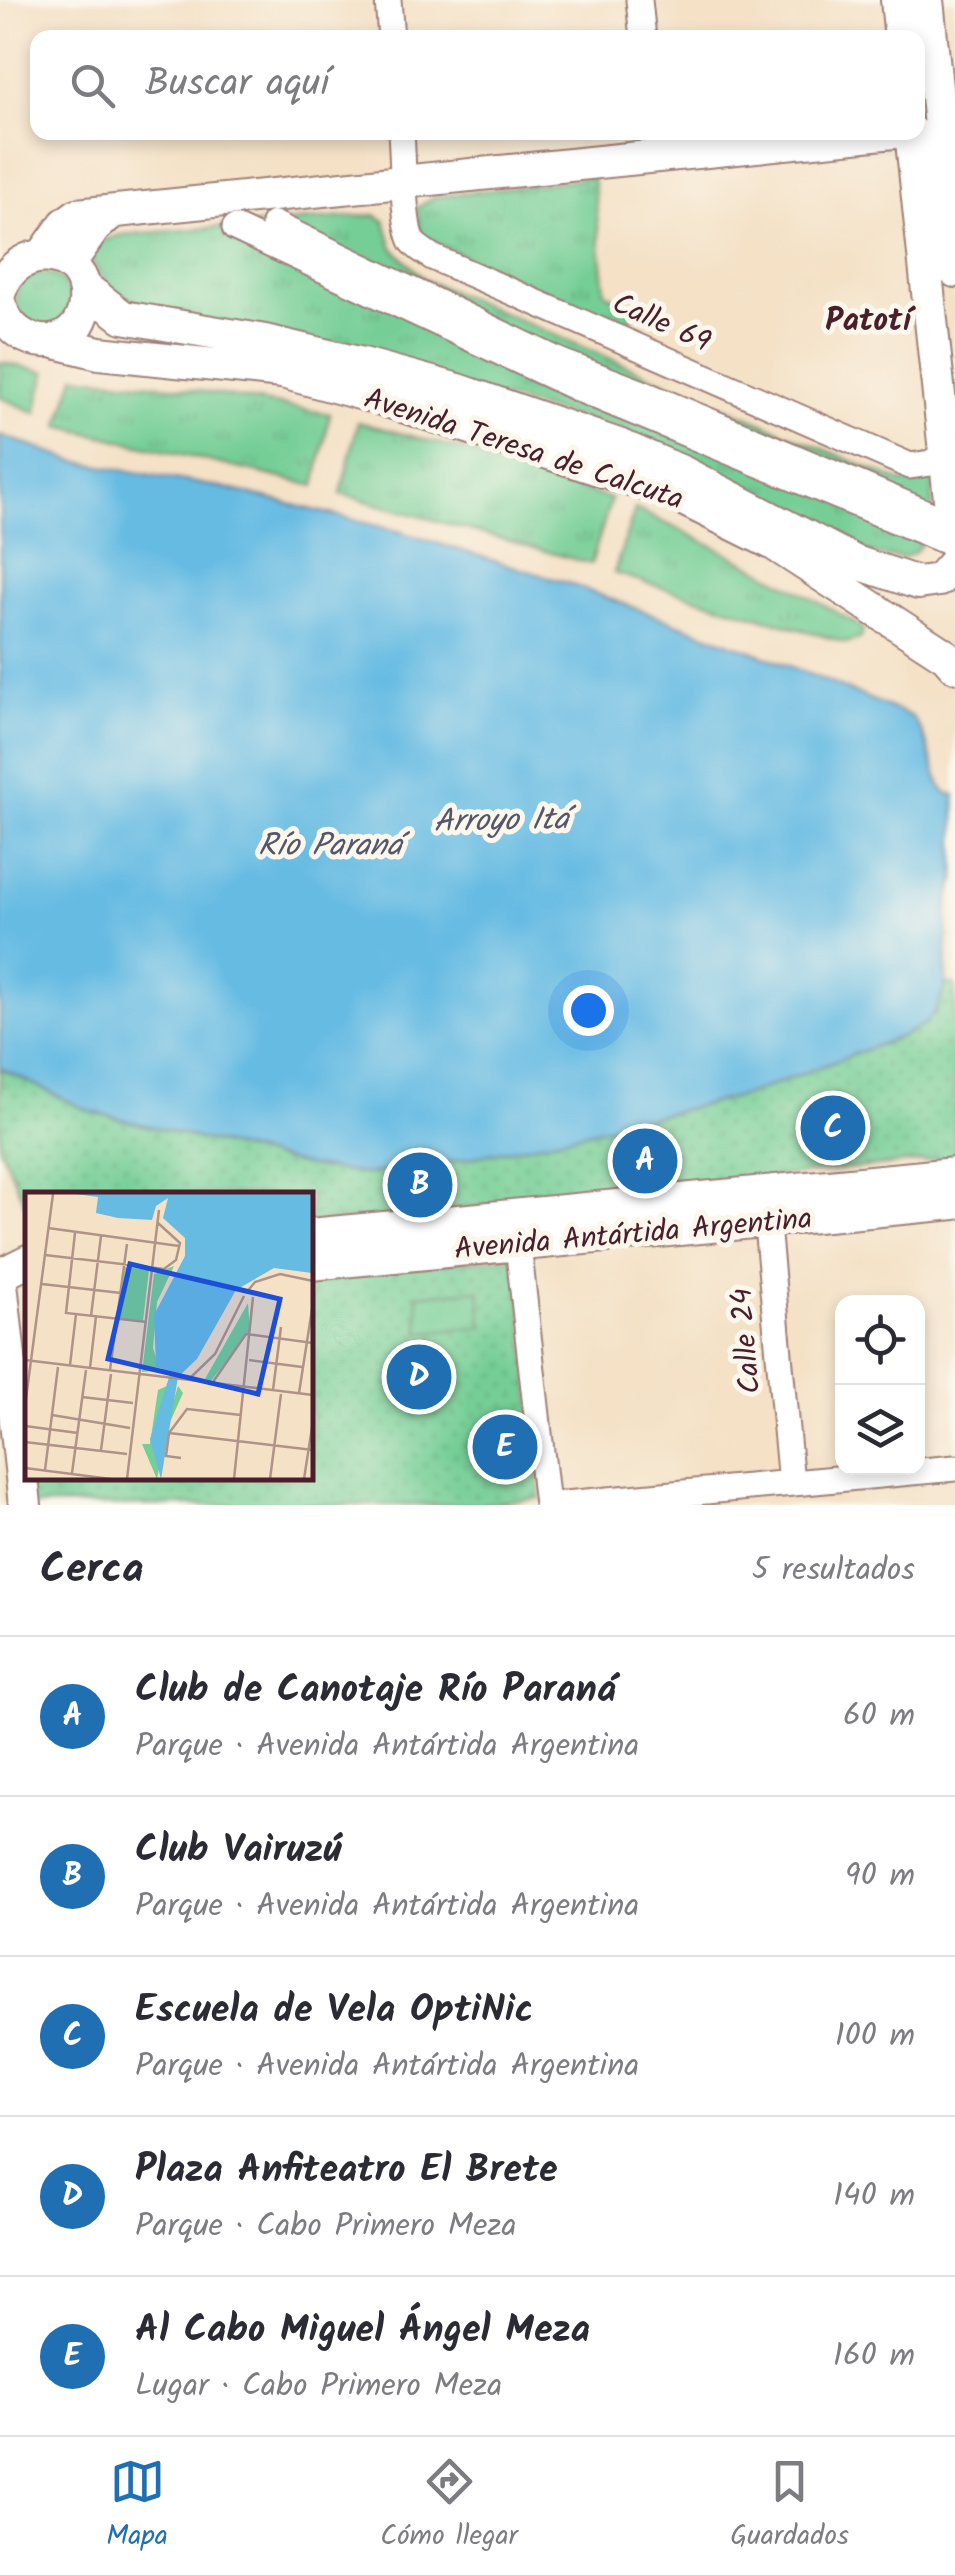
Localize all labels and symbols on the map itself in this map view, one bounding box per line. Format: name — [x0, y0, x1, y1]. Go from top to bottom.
street label: Calle 69 — [604, 281, 719, 367]
district label: Patotí — [825, 296, 917, 347]
street label: Avenida Teresa de Calcuta — [357, 375, 690, 524]
water label: Arroyo Itá — [433, 795, 578, 848]
water label: Río Paraná — [258, 821, 411, 872]
your location — [563, 985, 614, 1036]
pin: C — [800, 1090, 866, 1166]
pin: A — [612, 1124, 678, 1198]
pin: B — [388, 1148, 452, 1222]
inset map — [25, 1192, 312, 1480]
street label: Avenida Antártida Argentina — [452, 1195, 814, 1275]
street label: Calle 24 — [718, 1286, 776, 1396]
pin: D — [386, 1340, 452, 1414]
pin: E — [472, 1410, 538, 1484]

